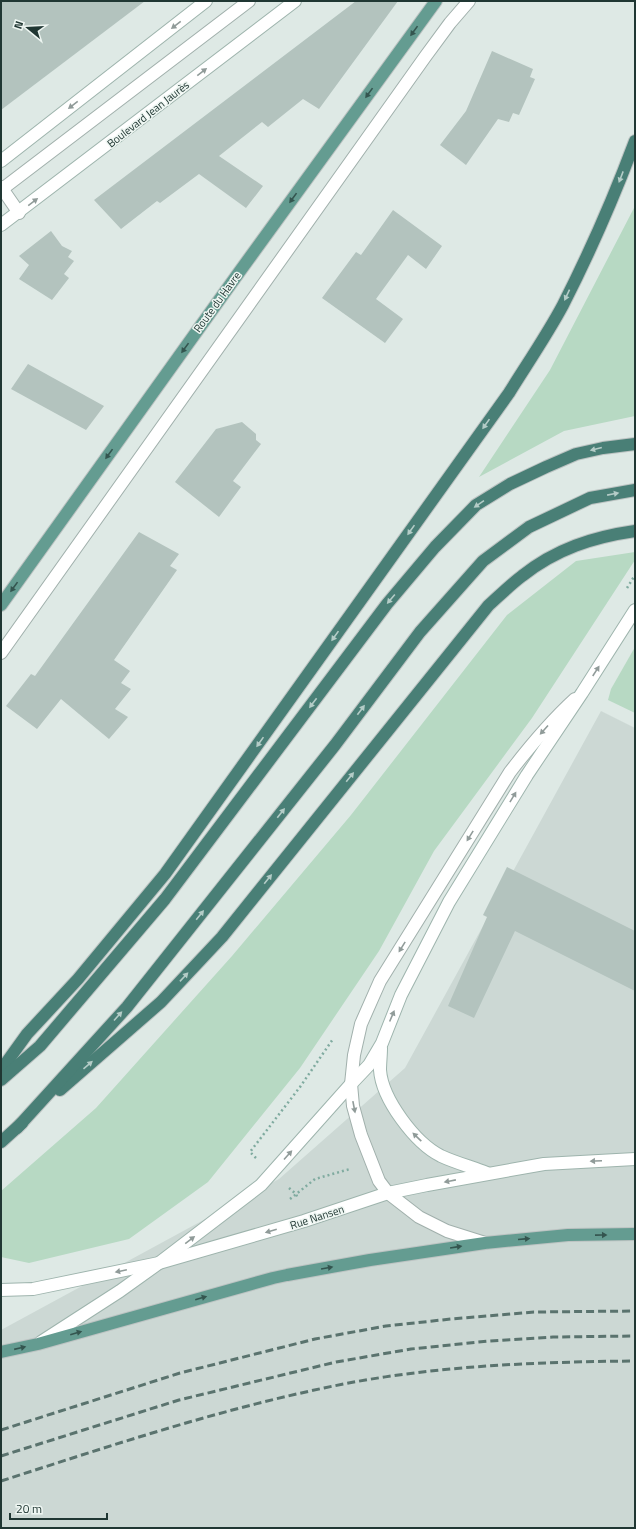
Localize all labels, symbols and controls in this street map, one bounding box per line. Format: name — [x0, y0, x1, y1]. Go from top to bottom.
north arrow — [8, 8, 48, 48]
text: N — [10, 19, 27, 31]
one-way arrow — [170, 21, 181, 29]
one-way arrow — [410, 26, 418, 37]
one-way arrow — [197, 68, 208, 76]
street label: Boulevard Jean Jaurès — [103, 77, 193, 151]
one-way arrow — [365, 88, 373, 98]
one-way arrow — [68, 100, 78, 108]
one-way arrow — [618, 172, 624, 184]
one-way arrow — [289, 193, 297, 204]
one-way arrow — [27, 198, 38, 207]
street label: Route du Havre — [189, 268, 245, 336]
one-way arrow — [564, 290, 570, 301]
one-way arrow — [181, 343, 189, 353]
one-way arrow — [482, 419, 490, 430]
one-way arrow — [590, 447, 603, 453]
one-way arrow — [105, 448, 113, 459]
one-way arrow — [606, 491, 619, 497]
one-way arrow — [474, 500, 484, 508]
one-way arrow — [407, 525, 415, 536]
one-way arrow — [9, 582, 18, 593]
one-way arrow — [387, 594, 396, 604]
one-way arrow — [331, 631, 339, 641]
one-way arrow — [592, 666, 600, 676]
one-way arrow — [309, 697, 317, 708]
one-way arrow — [357, 705, 365, 716]
one-way arrow — [540, 725, 549, 735]
one-way arrow — [256, 737, 264, 747]
one-way arrow — [345, 772, 354, 783]
one-way arrow — [510, 791, 517, 803]
one-way arrow — [277, 808, 285, 819]
one-way arrow — [466, 831, 474, 841]
one-way arrow — [264, 873, 273, 884]
one-way arrow — [196, 910, 205, 921]
one-way arrow — [398, 941, 405, 953]
one-way arrow — [179, 972, 189, 982]
one-way arrow — [389, 1010, 395, 1021]
one-way arrow — [114, 1011, 123, 1021]
one-way arrow — [83, 1060, 93, 1070]
one-way arrow — [352, 1101, 358, 1113]
one-way arrow — [412, 1132, 422, 1142]
one-way arrow — [283, 1150, 292, 1160]
one-way arrow — [590, 1158, 602, 1165]
one-way arrow — [444, 1178, 456, 1184]
street label: Rue Nansen — [288, 1201, 346, 1233]
one-way arrow — [265, 1228, 277, 1234]
one-way arrow — [595, 1231, 607, 1238]
one-way arrow — [184, 1235, 195, 1244]
one-way arrow — [518, 1236, 530, 1242]
one-way arrow — [449, 1244, 462, 1250]
one-way arrow — [321, 1264, 333, 1270]
one-way arrow — [114, 1268, 127, 1274]
one-way arrow — [195, 1295, 207, 1301]
one-way arrow — [70, 1330, 82, 1336]
one-way arrow — [13, 1344, 26, 1350]
scale bar — [10, 1495, 107, 1521]
text: 20 m — [16, 1499, 42, 1518]

